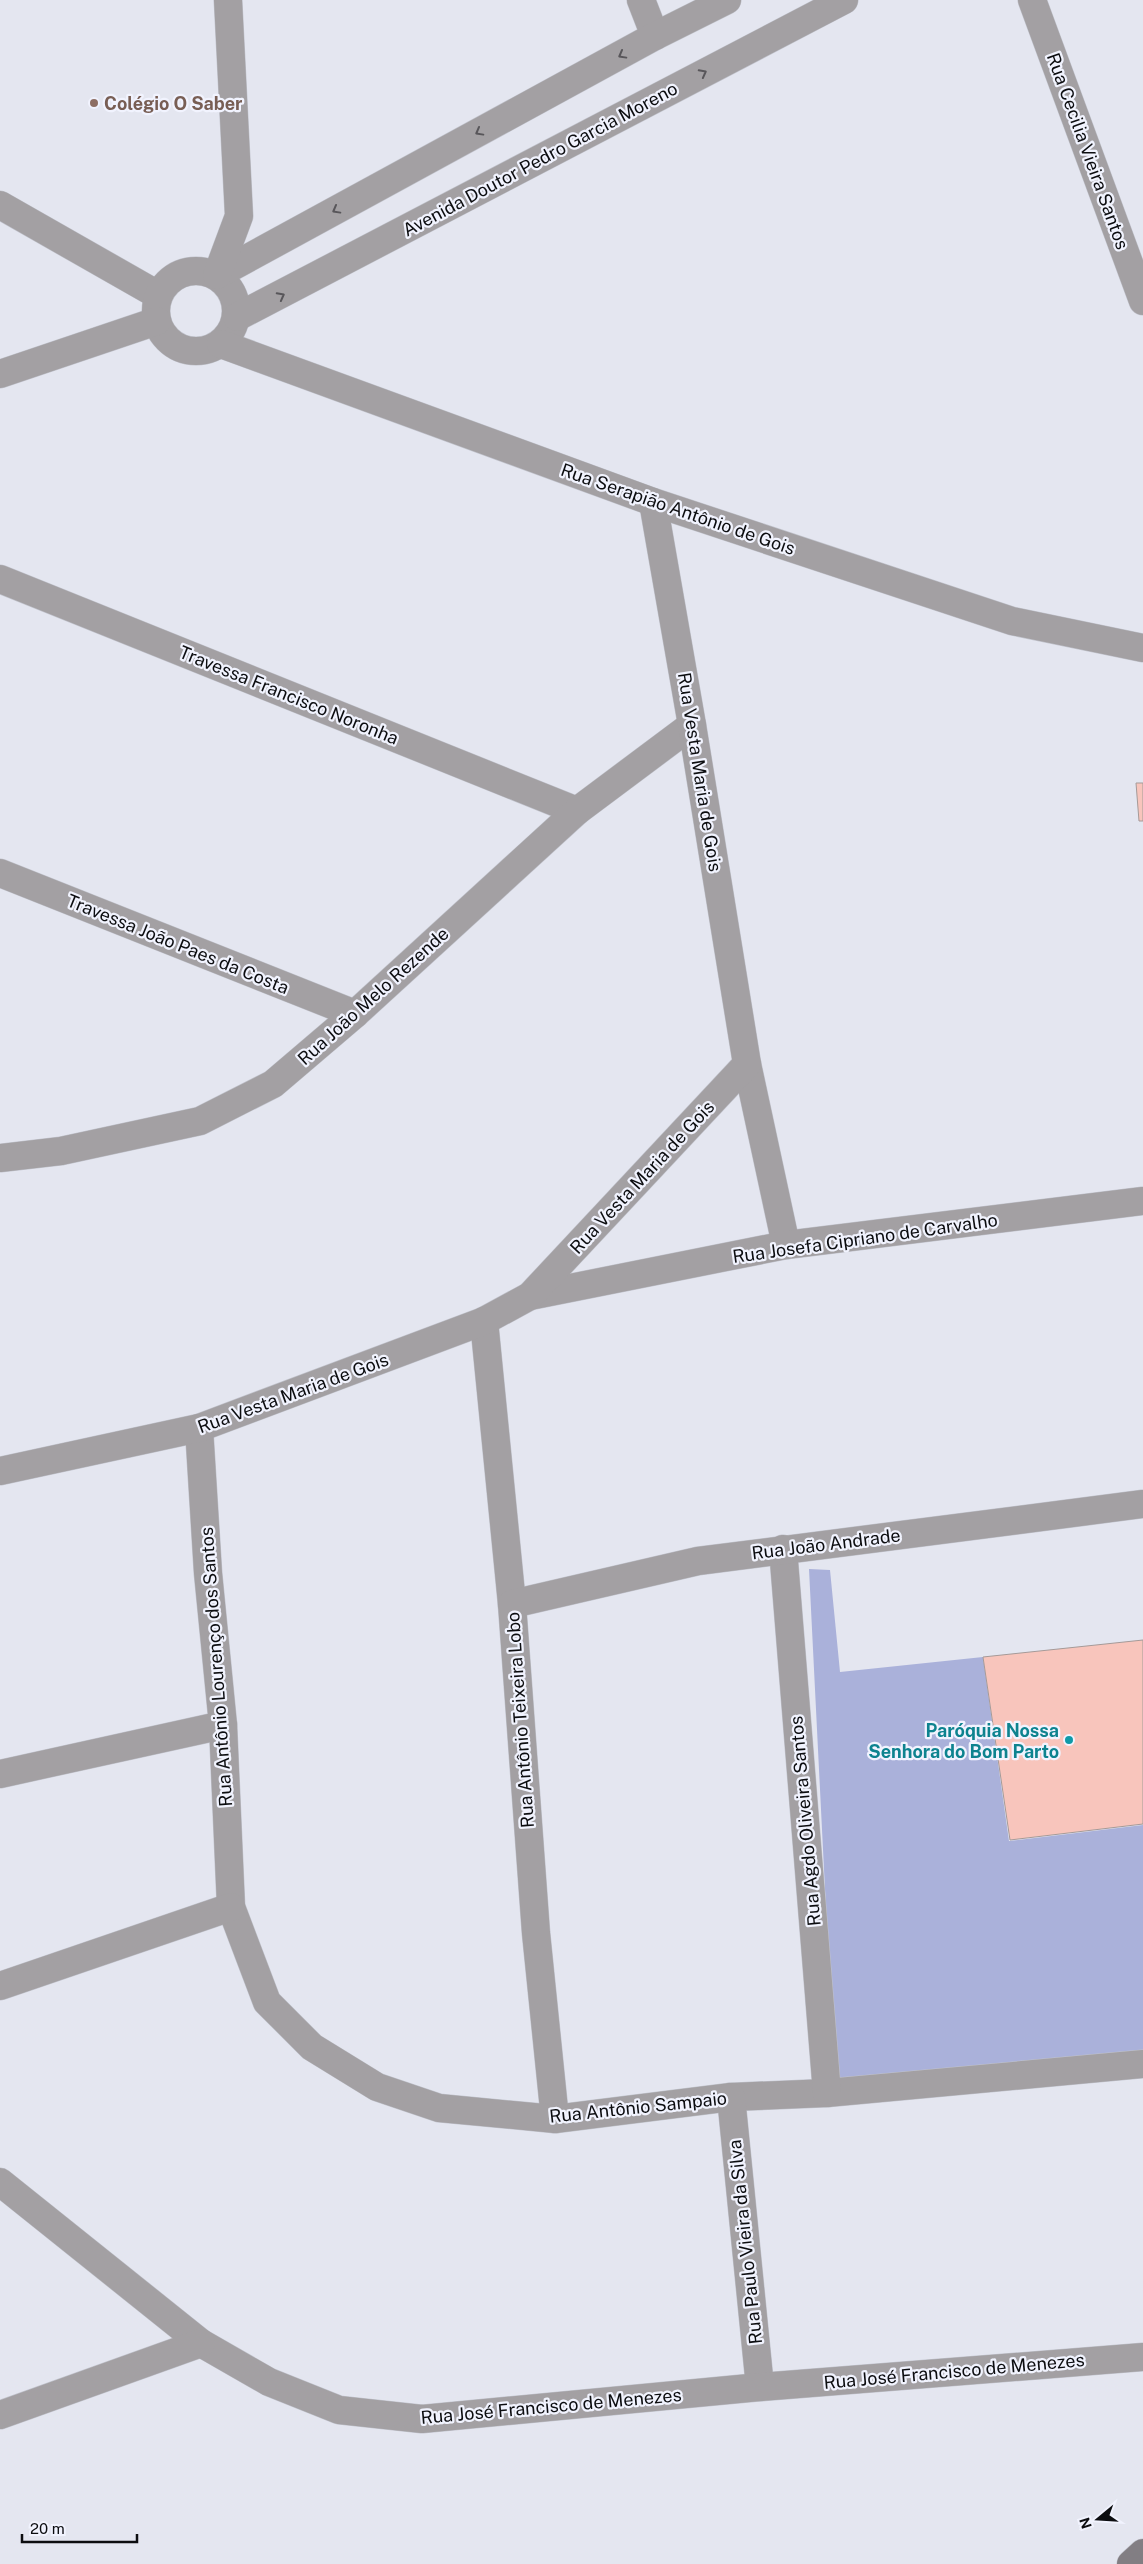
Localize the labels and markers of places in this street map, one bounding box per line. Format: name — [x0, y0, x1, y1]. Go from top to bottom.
place label: Colégio O Saber — [104, 93, 243, 114]
marker: Colégio O Saber — [88, 97, 100, 109]
place label: Paróquia Nossa Senhora do Bom Parto — [868, 1720, 1059, 1762]
marker: Paróquia Nossa Senhora do Bom Parto — [1063, 1734, 1075, 1746]

